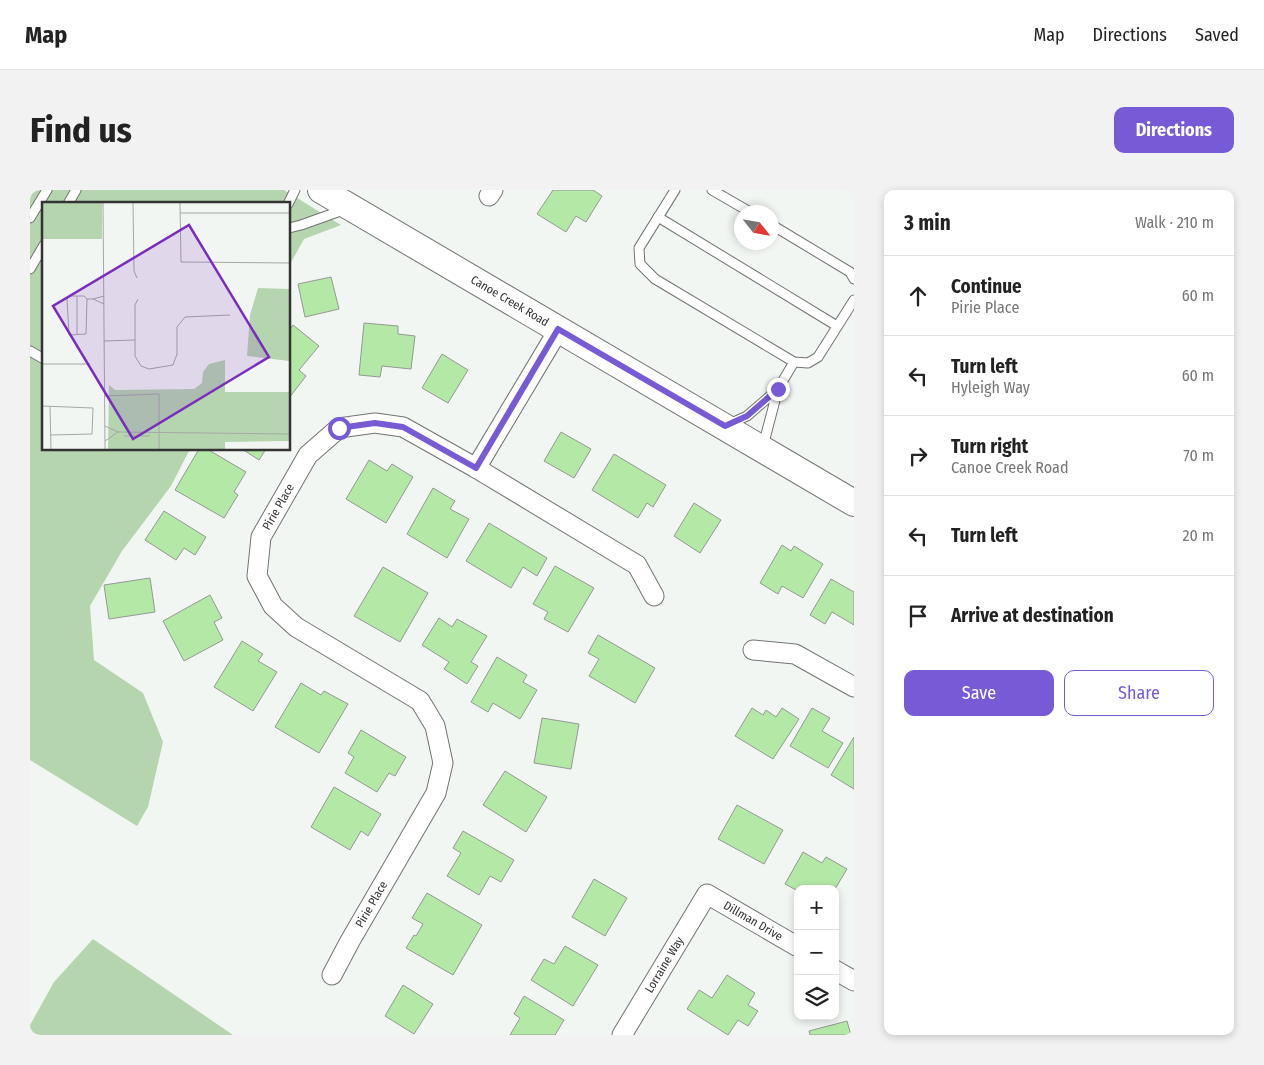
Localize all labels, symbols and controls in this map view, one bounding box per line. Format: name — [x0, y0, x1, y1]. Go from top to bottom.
text: Map — [25, 21, 67, 49]
text: Map — [1033, 24, 1065, 46]
text: Directions — [1093, 24, 1167, 46]
text: Saved — [1195, 24, 1239, 46]
button: Directions — [1114, 107, 1234, 153]
text: Find us — [30, 109, 132, 151]
inset map — [42, 202, 290, 450]
north arrow — [734, 205, 779, 250]
text: 3 min — [904, 210, 951, 236]
text: Walk · 210 m — [1135, 213, 1214, 232]
street label: Canoe Creek Road — [468, 273, 551, 329]
text: Continue — [951, 275, 1022, 298]
icon: ahead — [904, 282, 932, 310]
text: 60 m — [1182, 286, 1214, 305]
text: Pirie Place — [951, 298, 1019, 317]
text: Turn left — [951, 355, 1018, 378]
icon: left — [904, 362, 932, 390]
text: 60 m — [1182, 366, 1214, 385]
route end — [767, 378, 790, 401]
text: Hyleigh Way — [951, 378, 1030, 397]
route start — [328, 417, 351, 440]
text: Turn right — [951, 435, 1028, 458]
icon: right — [904, 442, 932, 470]
text: 70 m — [1183, 446, 1214, 465]
text: Canoe Creek Road — [951, 458, 1069, 477]
street label: Pirie Place — [259, 481, 297, 533]
icon: left — [904, 522, 932, 550]
text: Turn left — [951, 524, 1018, 547]
text: 20 m — [1183, 526, 1214, 545]
icon: arrive — [904, 602, 932, 630]
text: Arrive at destination — [951, 604, 1114, 627]
button: Save — [904, 670, 1054, 716]
button: Share — [1064, 670, 1214, 716]
street label: Pirie Place — [352, 878, 390, 930]
map controls — [794, 885, 839, 1020]
button: + — [794, 885, 839, 930]
street label: Dillman Drive — [721, 898, 785, 944]
button: − — [794, 930, 839, 975]
street label: Lorraine Way — [642, 934, 687, 995]
button: layers — [794, 975, 839, 1020]

